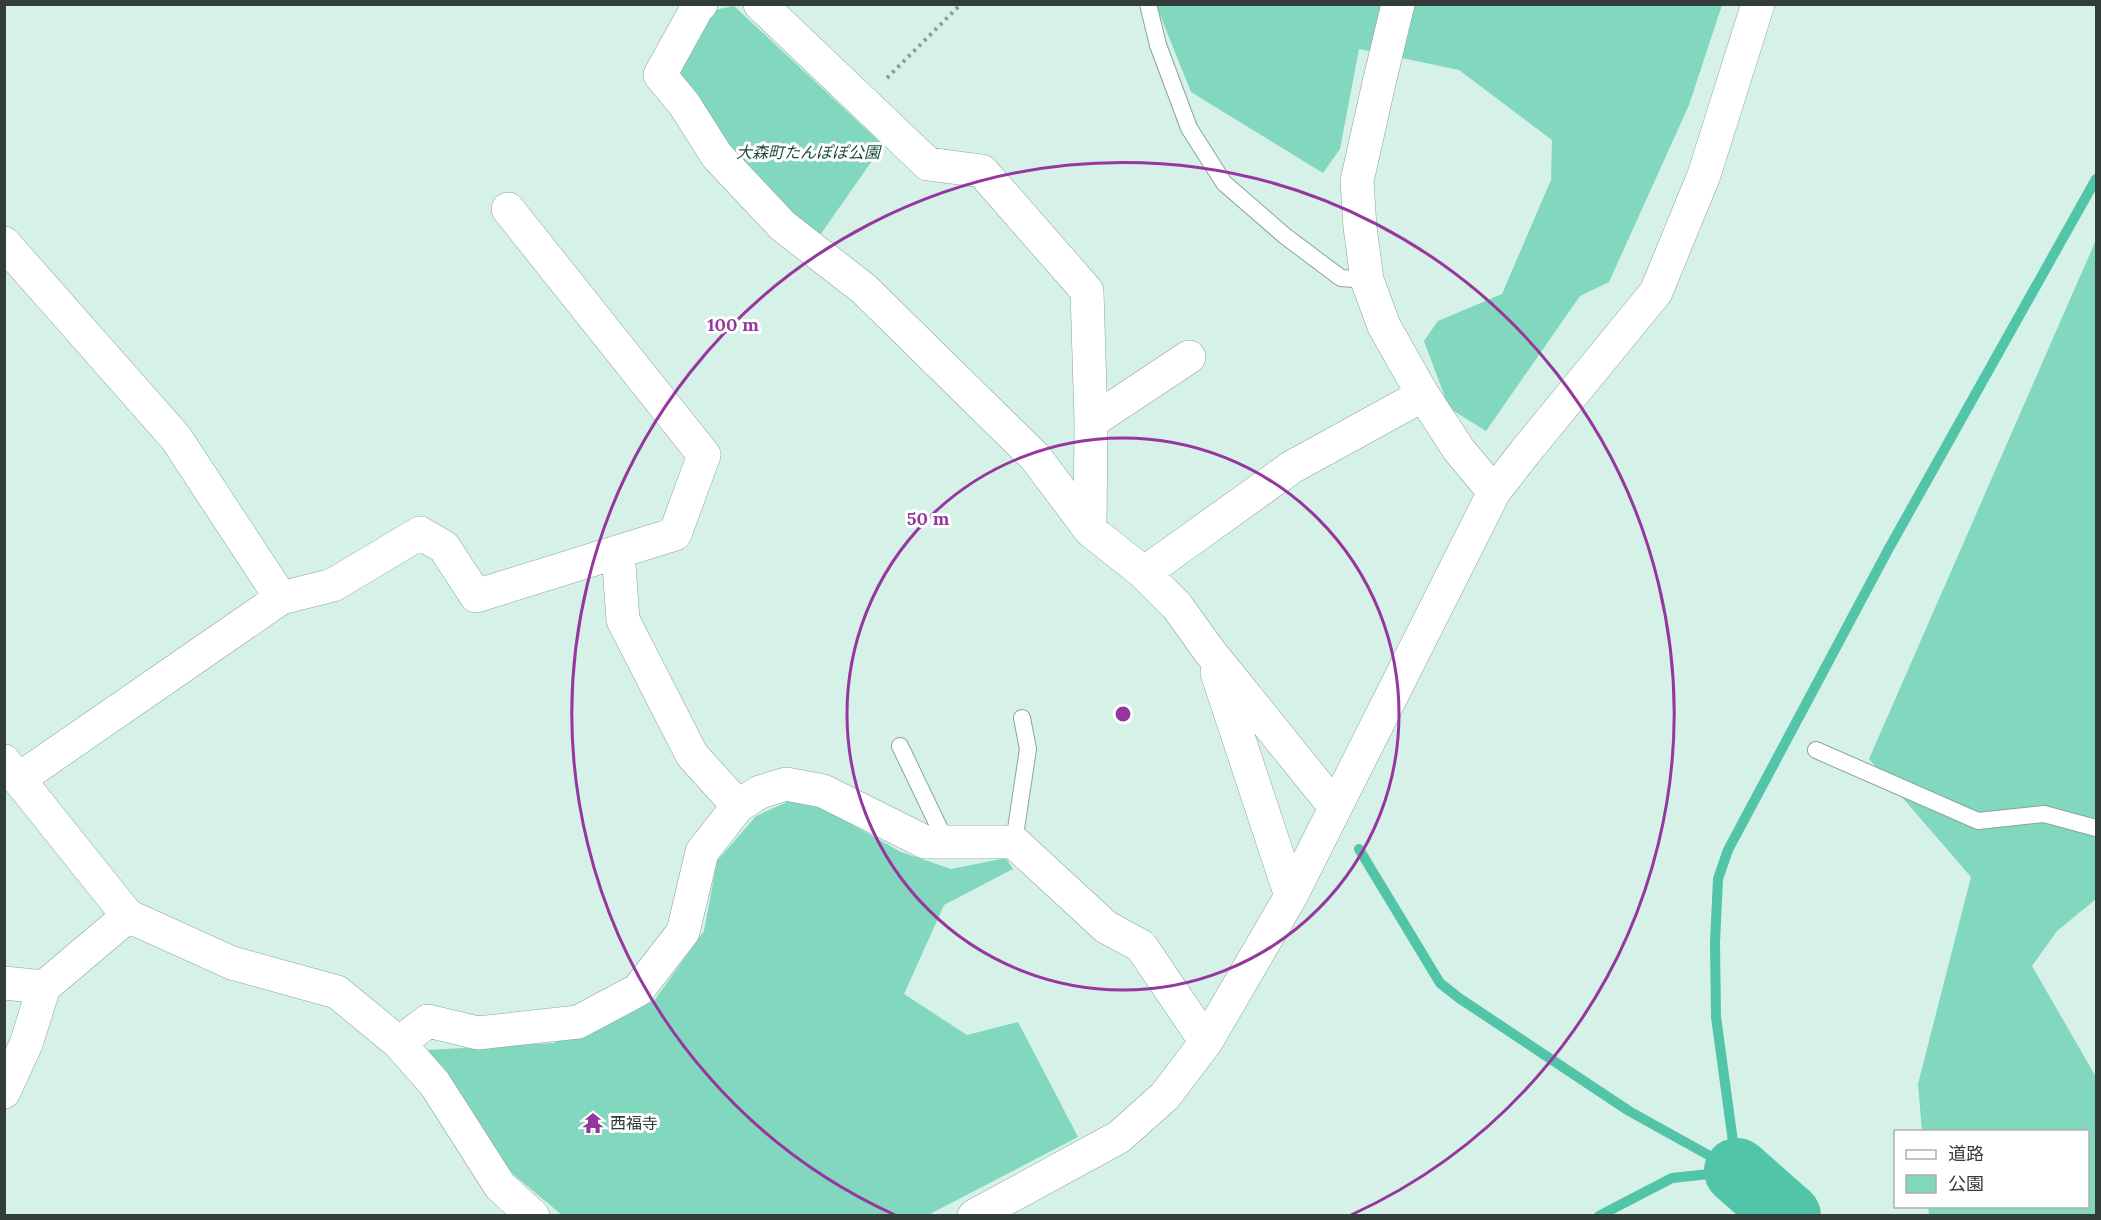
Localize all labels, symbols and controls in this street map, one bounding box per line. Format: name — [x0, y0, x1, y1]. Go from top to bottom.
park label: 大森町たんぽぽ公園 — [736, 142, 882, 162]
text: 100 m — [707, 313, 759, 336]
text: 50 m — [907, 507, 950, 530]
centre of rings — [1113, 704, 1133, 724]
temple icon: 西福寺 — [581, 1111, 605, 1135]
place label: 西福寺 — [610, 1113, 658, 1133]
legend — [1894, 1130, 2089, 1208]
text: 道路 — [1948, 1142, 1984, 1165]
text: 公園 — [1948, 1172, 1984, 1195]

